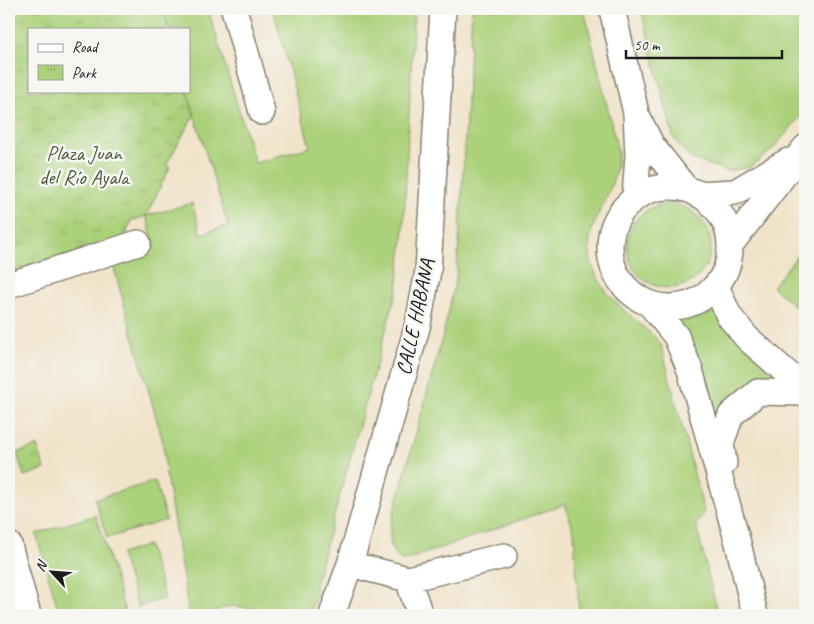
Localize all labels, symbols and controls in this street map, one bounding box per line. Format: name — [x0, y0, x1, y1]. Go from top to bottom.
legend — [28, 28, 190, 92]
scale bar — [626, 28, 783, 60]
text: 50 m — [634, 36, 661, 55]
text: Road — [72, 38, 99, 57]
text: Park — [72, 64, 97, 83]
park label: Plaza Juan del Río Ayala — [39, 140, 131, 190]
street label: CALLE HABANA — [390, 256, 440, 377]
north arrow — [28, 546, 78, 596]
text: N — [31, 557, 51, 574]

